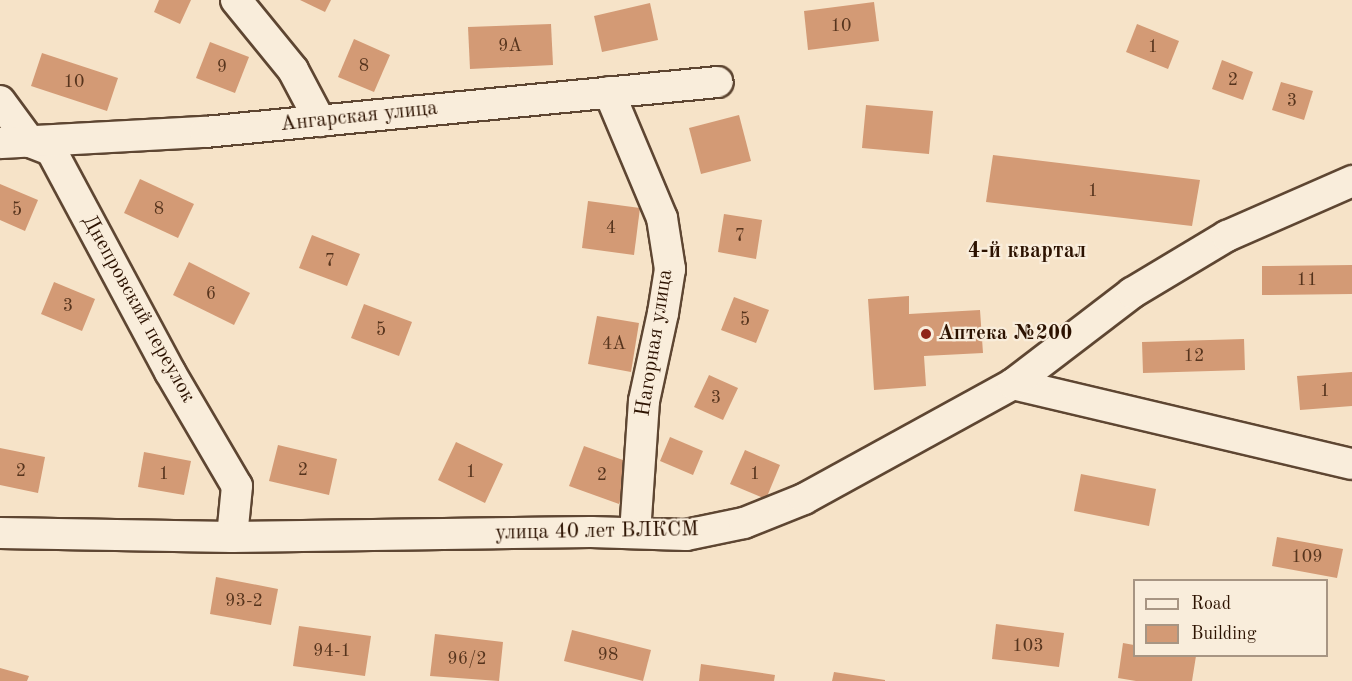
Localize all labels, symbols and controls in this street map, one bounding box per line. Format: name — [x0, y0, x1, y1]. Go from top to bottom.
house number: 10 — [831, 15, 851, 37]
house number: 9А — [498, 35, 522, 57]
house number: 1 — [1148, 36, 1158, 58]
house number: 8 — [359, 55, 369, 77]
house number: 9 — [217, 56, 227, 78]
house number: 2 — [1228, 69, 1238, 91]
house number: 10 — [64, 71, 84, 93]
house number: 3 — [1287, 90, 1297, 112]
street label: Ангарская улица — [279, 96, 439, 138]
house number: 1 — [1088, 180, 1098, 202]
house number: 8 — [154, 198, 164, 220]
house number: 5 — [12, 199, 22, 221]
street label: Днепровский переулок — [76, 211, 200, 407]
house number: 4 — [606, 217, 616, 239]
house number: 7 — [735, 225, 745, 247]
district label: 4-й квартал — [968, 239, 1086, 265]
house number: 7 — [325, 250, 335, 272]
street label: Нагорная улица — [631, 268, 679, 418]
house number: 11 — [1297, 269, 1317, 291]
house number: 6 — [206, 283, 216, 305]
house number: 3 — [63, 295, 73, 317]
house number: 5 — [740, 309, 750, 331]
house number: 5 — [376, 319, 386, 341]
place label: Аптека №200 — [938, 321, 1072, 347]
marker: Аптека №200 — [919, 327, 933, 341]
house number: 4А — [602, 333, 626, 355]
house number: 12 — [1184, 345, 1204, 367]
house number: 1 — [1320, 380, 1330, 402]
house number: 3 — [711, 387, 721, 409]
house number: 2 — [298, 459, 308, 481]
house number: 2 — [16, 460, 26, 482]
house number: 1 — [466, 461, 476, 483]
house number: 1 — [159, 463, 169, 485]
house number: 1 — [750, 463, 760, 485]
house number: 2 — [597, 464, 607, 486]
street label: улица 40 лет ВЛКСМ — [495, 518, 699, 546]
house number: 109 — [1291, 546, 1323, 568]
legend — [1133, 579, 1328, 657]
house number: 93-2 — [225, 590, 263, 612]
text: Road — [1191, 595, 1231, 613]
text: Building — [1191, 625, 1256, 643]
house number: 103 — [1012, 635, 1044, 657]
house number: 94-1 — [313, 640, 351, 662]
house number: 98 — [598, 644, 618, 666]
house number: 96/2 — [447, 648, 487, 670]

